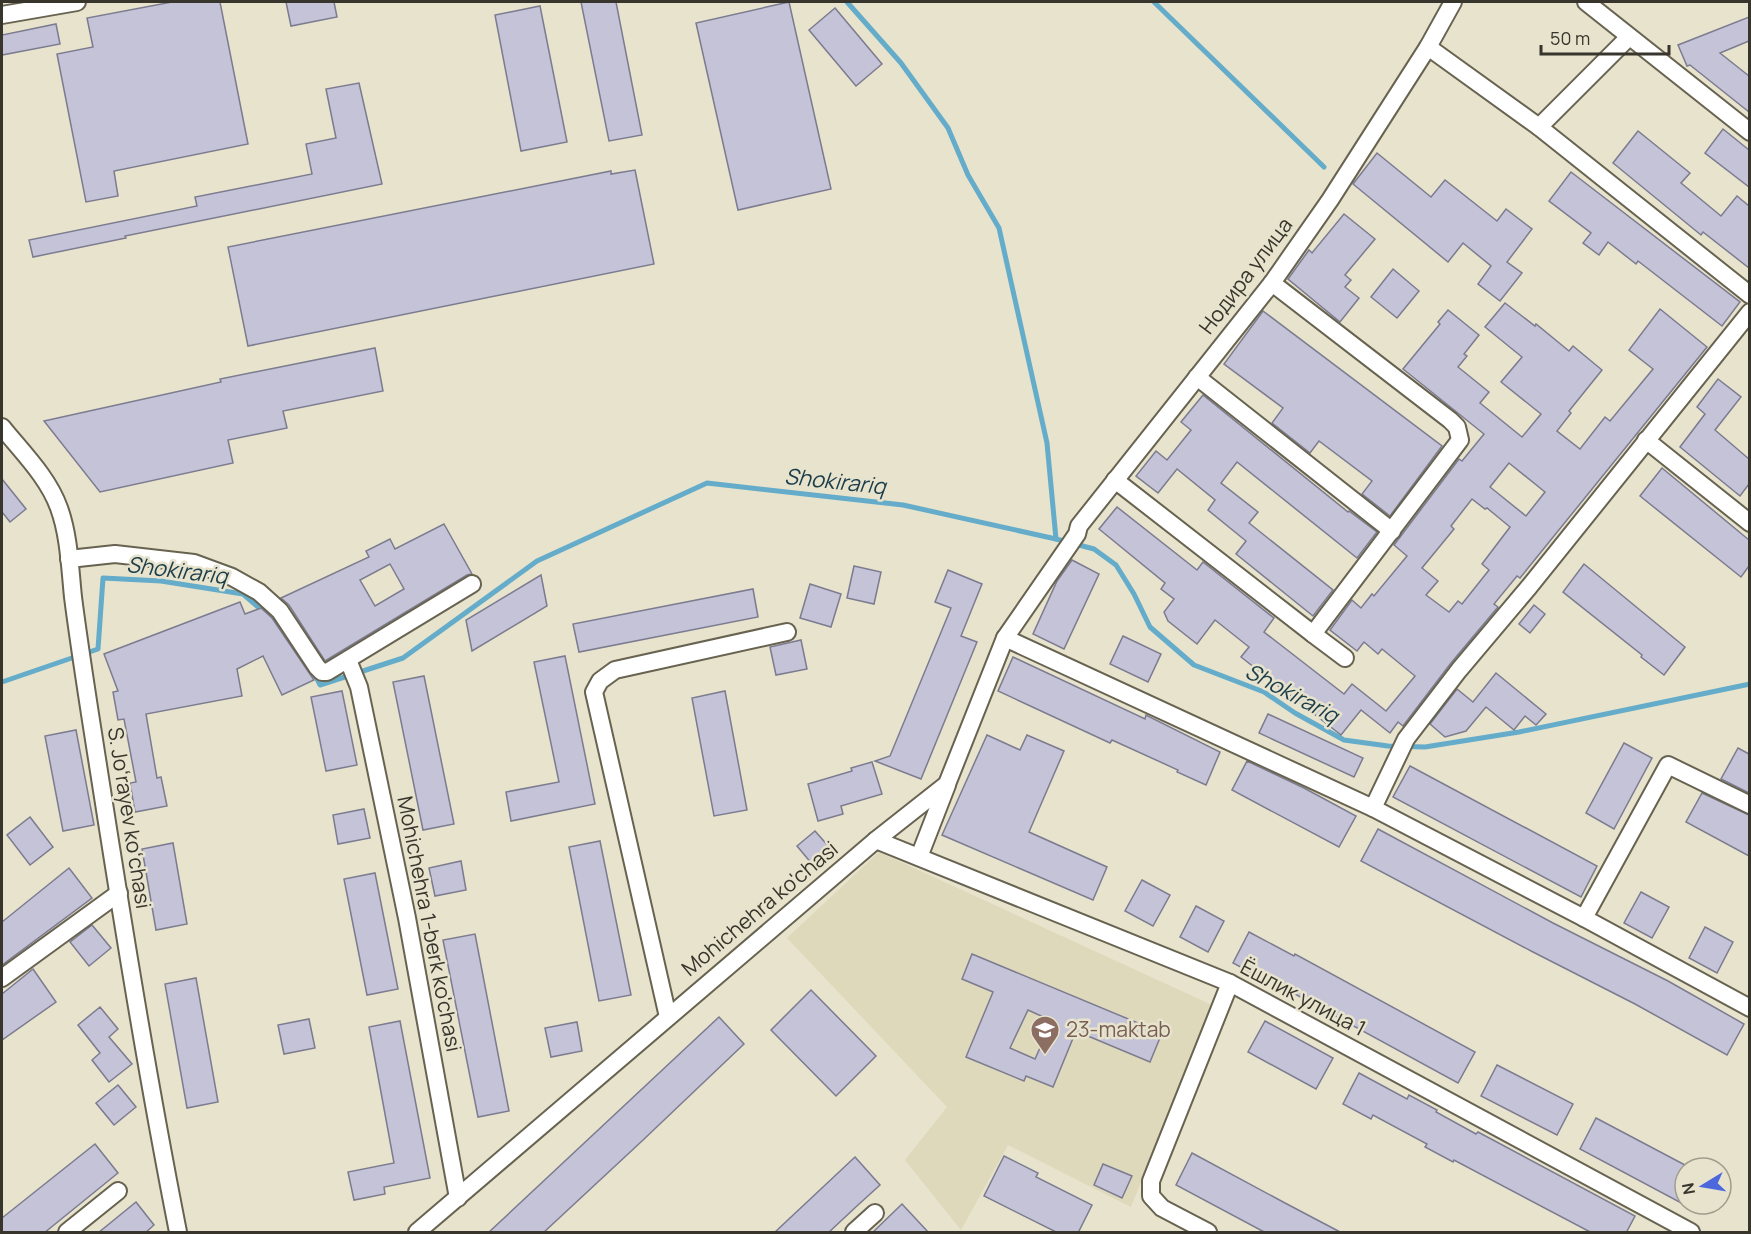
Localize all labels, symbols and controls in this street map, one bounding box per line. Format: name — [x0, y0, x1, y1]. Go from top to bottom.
scale bar — [1541, 18, 1668, 56]
text: 50 m — [1550, 26, 1590, 50]
street label: Нодира улица — [1192, 211, 1298, 339]
water label: Shokirariq — [783, 461, 889, 501]
water label: Shokirariq — [125, 549, 231, 591]
water label: Shokirariq — [1240, 656, 1346, 731]
street label: S. Joʻrayev koʻchasi — [102, 725, 158, 911]
street label: Mohichehra 1-berk ko'chasi — [391, 794, 469, 1054]
street label: Mohichehra ko'chasi — [675, 835, 843, 982]
street label: Ёшлик улица 1 — [1236, 952, 1371, 1042]
school or university icon: 23-maktab — [1029, 1014, 1061, 1056]
place label: 23-maktab — [1066, 1015, 1171, 1043]
north arrow — [1673, 1156, 1733, 1216]
text: N — [1676, 1181, 1700, 1197]

